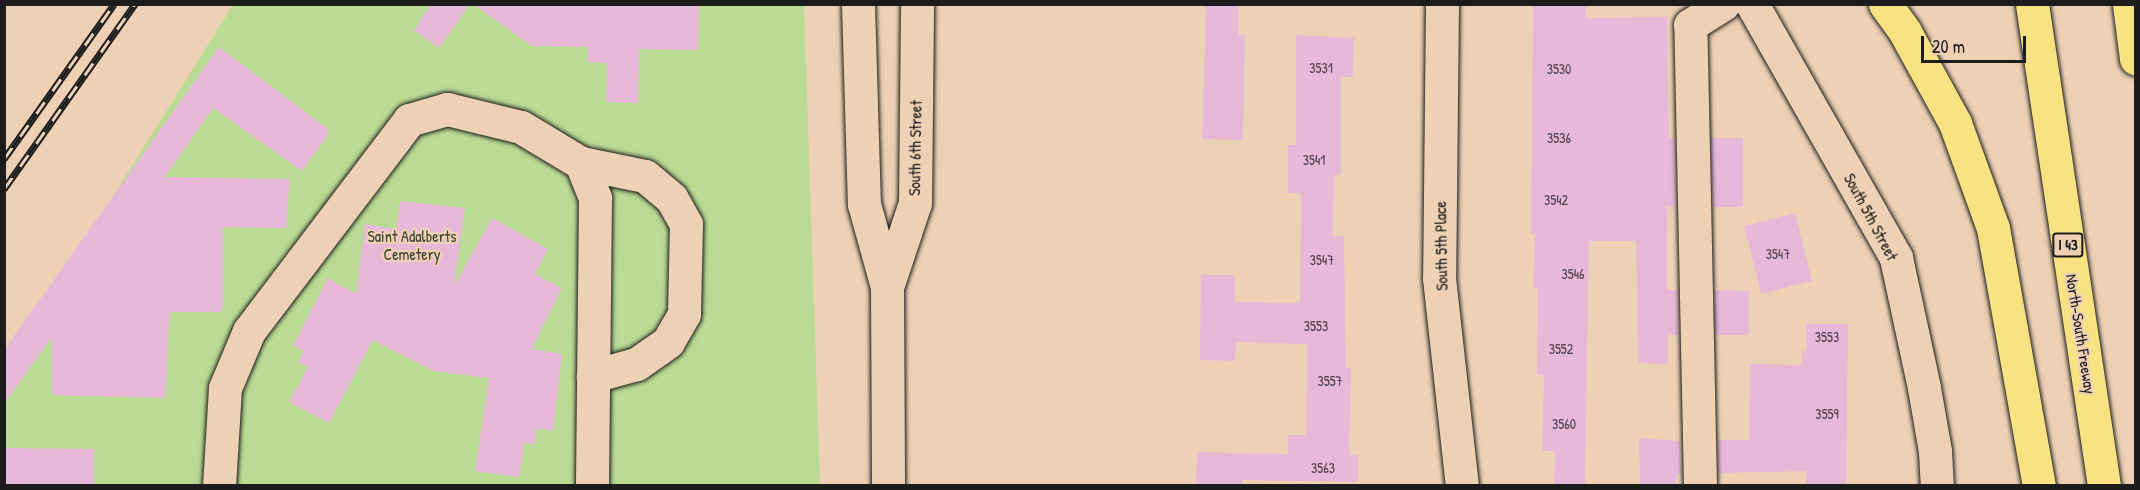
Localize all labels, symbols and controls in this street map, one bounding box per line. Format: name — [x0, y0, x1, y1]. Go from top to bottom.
scale bar — [1924, 24, 2029, 62]
text: 20 m — [1932, 34, 1965, 59]
house number: 3531 — [1309, 60, 1333, 76]
house number: 3530 — [1547, 61, 1571, 77]
street label: South 6th Street — [905, 100, 925, 196]
house number: 3536 — [1547, 130, 1571, 146]
house number: 3541 — [1303, 152, 1325, 168]
street label: South 5th Street — [1840, 170, 1902, 264]
house number: 3542 — [1544, 192, 1568, 208]
street label: South 5th Place — [1431, 201, 1451, 291]
park label: Saint Adalberts Cemetery — [368, 226, 456, 264]
road number: I 43 — [2052, 233, 2084, 257]
house number: 3547 — [1766, 246, 1790, 262]
house number: 3547 — [1310, 252, 1334, 268]
house number: 3546 — [1561, 266, 1585, 282]
street label: North-South Freeway — [2062, 273, 2100, 395]
house number: 3553 — [1304, 318, 1328, 334]
house number: 3553 — [1815, 329, 1839, 345]
house number: 3552 — [1549, 341, 1573, 357]
house number: 3557 — [1317, 373, 1343, 389]
house number: 3559 — [1815, 406, 1839, 422]
house number: 3560 — [1552, 416, 1576, 432]
house number: 3563 — [1311, 460, 1335, 476]

